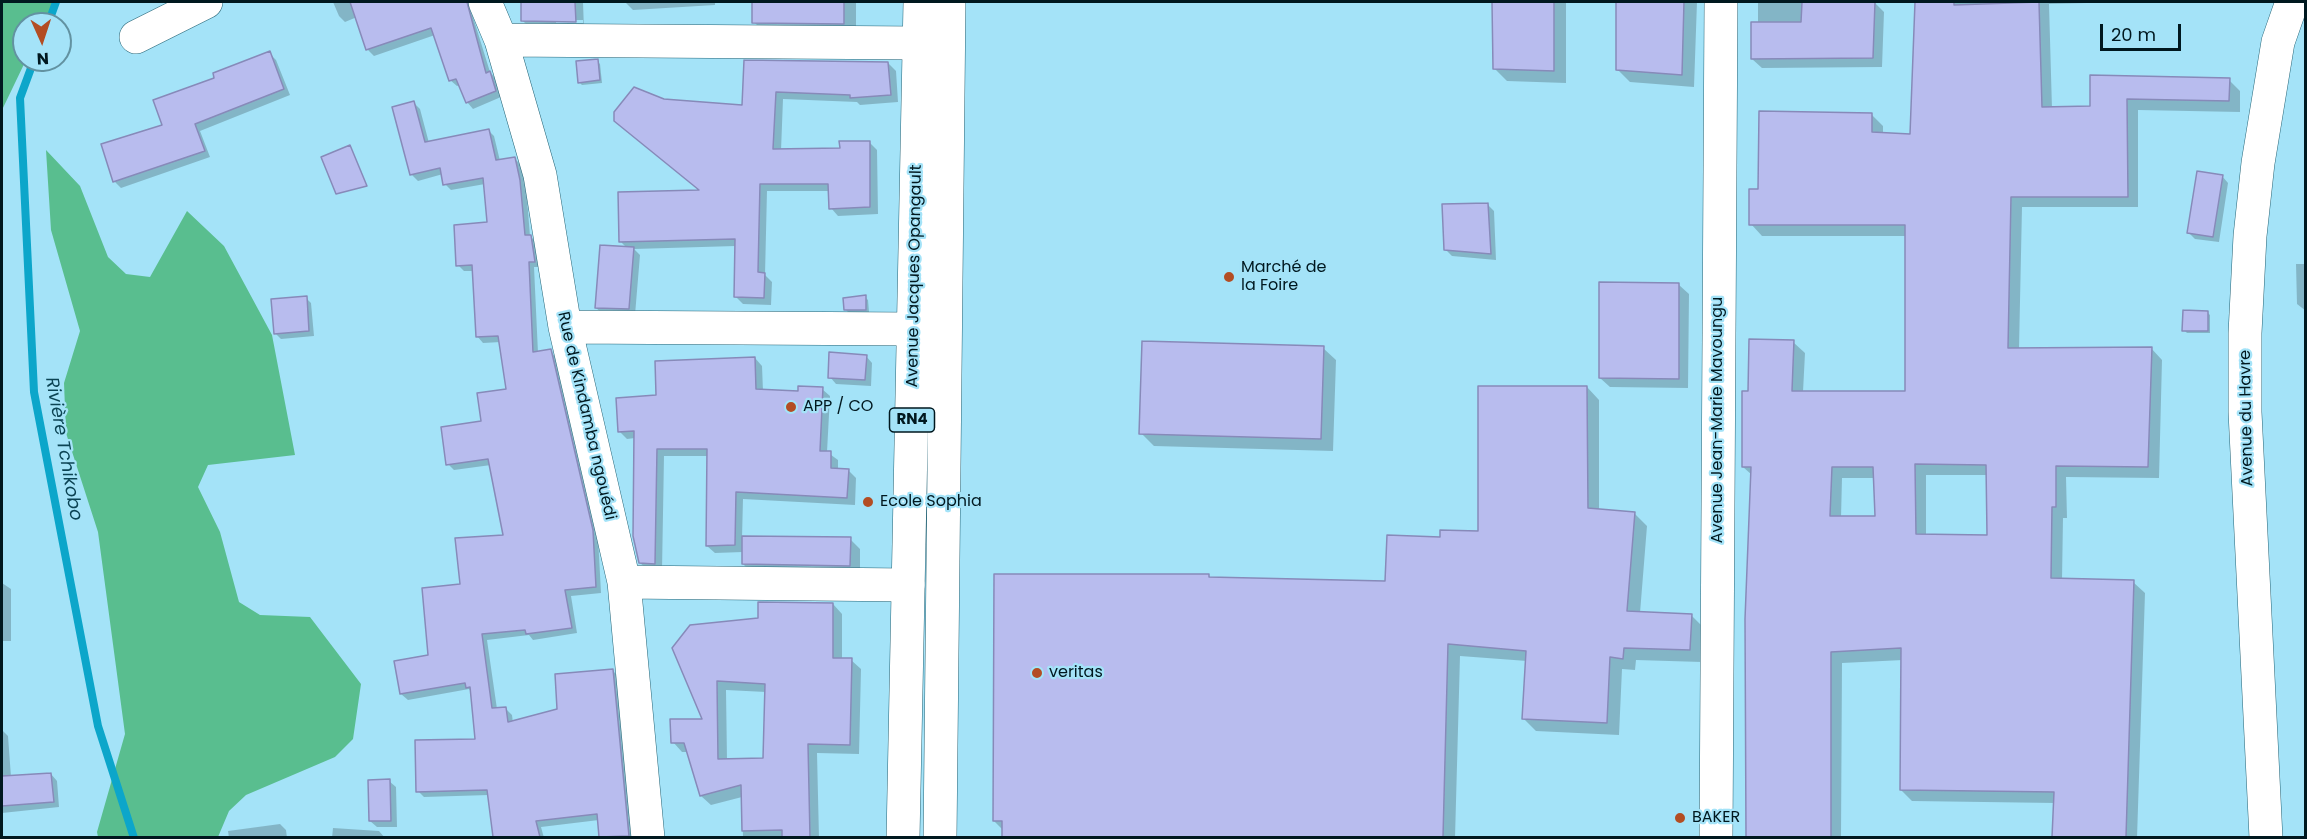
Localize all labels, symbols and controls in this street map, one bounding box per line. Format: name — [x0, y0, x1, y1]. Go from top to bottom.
north arrow — [12, 12, 72, 72]
scale bar — [2103, 12, 2184, 50]
text: 20 m — [2111, 22, 2156, 47]
text: N — [36, 47, 49, 70]
street label: Avenue Jacques Opangault — [903, 164, 927, 388]
place label: Marché de la Foire — [1241, 258, 1326, 296]
marker: Marché de la Foire — [1222, 270, 1236, 284]
street label: Avenue Jean-Marie Mavoungu — [1708, 297, 1728, 543]
street label: Rue de Kindamba ngouédi — [553, 310, 619, 522]
street label: Avenue du Havre — [2236, 350, 2258, 486]
water label: Rivière Tchikobo — [40, 376, 86, 522]
place label: APP / CO — [803, 397, 873, 417]
marker: APP / CO — [784, 400, 798, 414]
road number: RN4 — [890, 408, 934, 432]
place label: Ecole Sophia — [880, 492, 982, 512]
marker: Ecole Sophia — [861, 495, 875, 509]
place label: veritas — [1049, 663, 1103, 683]
marker: veritas — [1030, 666, 1044, 680]
place label: BAKER — [1692, 808, 1740, 828]
marker: BAKER — [1673, 811, 1687, 825]

